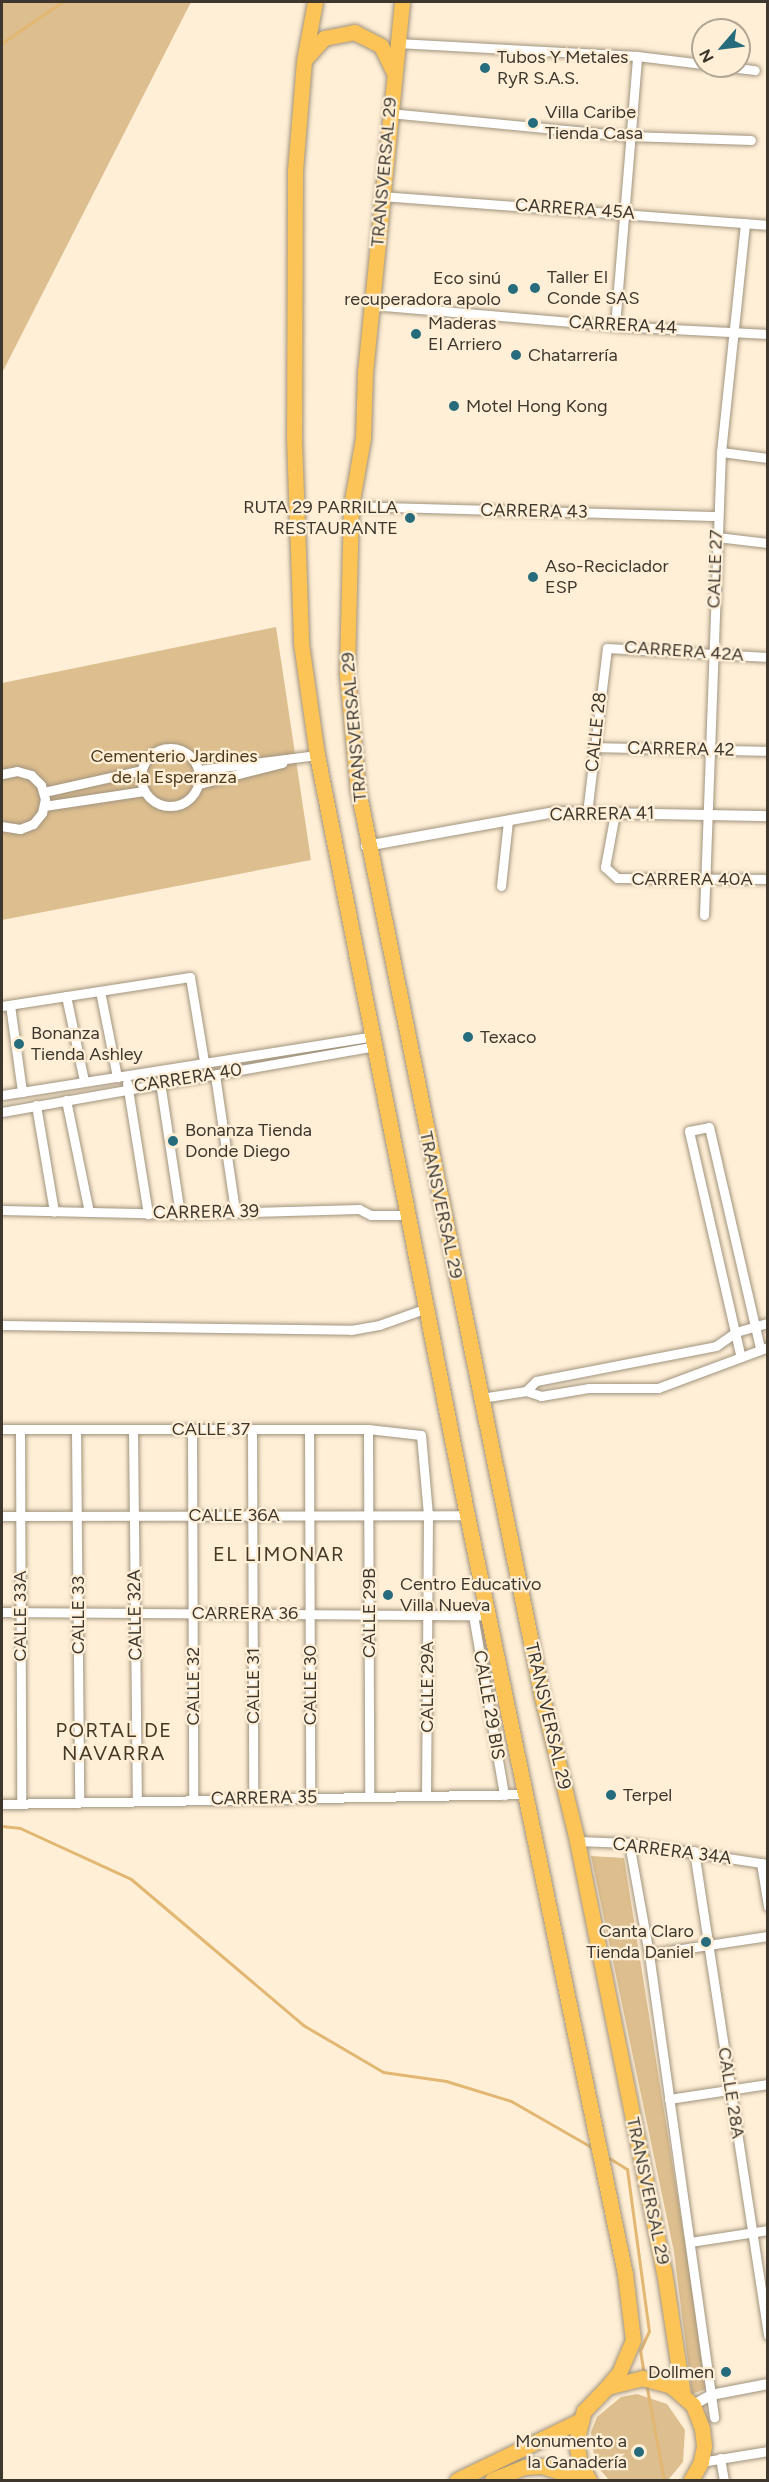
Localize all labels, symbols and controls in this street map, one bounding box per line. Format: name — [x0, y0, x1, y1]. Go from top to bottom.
north arrow — [691, 18, 751, 78]
text: N — [695, 46, 718, 66]
place label: Tubos Y Metales RyR S.A.S. — [497, 47, 628, 90]
marker: Tubos Y Metales RyR S.A.S. — [478, 61, 492, 75]
street label: TRANSVERSAL 29 — [367, 96, 401, 248]
place label: Villa Caribe Tienda Casa — [545, 102, 643, 144]
marker: Villa Caribe Tienda Casa — [526, 116, 540, 130]
street label: CARRERA 45A — [514, 194, 636, 224]
place label: Taller El Conde SAS — [547, 267, 640, 310]
place label: Eco sinú recuperadora apolo — [344, 268, 501, 310]
marker: Taller El Conde SAS — [528, 281, 542, 295]
marker: Eco sinú recuperadora apolo — [506, 282, 520, 296]
street label: CARRERA 44 — [568, 311, 678, 339]
place label: Maderas El Arriero — [428, 313, 502, 356]
marker: Maderas El Arriero — [409, 327, 423, 341]
place label: Chatarrería — [528, 344, 618, 366]
marker: Chatarrería — [509, 348, 523, 362]
place label: Motel Hong Kong — [466, 395, 608, 417]
marker: Motel Hong Kong — [447, 399, 461, 413]
place label: RUTA 29 PARRILLA RESTAURANTE — [243, 497, 398, 540]
street label: CARRERA 43 — [480, 499, 588, 523]
marker: RUTA 29 PARRILLA RESTAURANTE — [403, 511, 417, 525]
street label: CALLE 27 — [703, 529, 727, 609]
place label: Aso-Reciclador ESP — [545, 556, 668, 598]
marker: Aso-Reciclador ESP — [526, 570, 540, 584]
street label: CARRERA 42A — [624, 636, 744, 666]
street label: TRANSVERSAL 29 — [337, 651, 371, 803]
street label: CALLE 28 — [581, 691, 611, 773]
street label: CARRERA 42 — [627, 737, 735, 761]
park label: Cementerio Jardines de la Esperanza — [90, 746, 258, 789]
street label: CARRERA 41 — [549, 802, 655, 826]
street label: CARRERA 40A — [631, 868, 753, 890]
place label: Bonanza Tienda Ashley — [31, 1023, 143, 1066]
place label: Texaco — [480, 1026, 536, 1048]
marker: Texaco — [461, 1030, 475, 1044]
marker: Bonanza Tienda Ashley — [12, 1037, 26, 1051]
street label: CARRERA 40 — [132, 1059, 244, 1097]
place label: Bonanza Tienda Donde Diego — [185, 1120, 312, 1162]
street label: TRANSVERSAL 29 — [415, 1129, 467, 1281]
marker: Bonanza Tienda Donde Diego — [166, 1134, 180, 1148]
street label: CARRERA 39 — [153, 1200, 259, 1224]
street label: CALLE 37 — [172, 1418, 250, 1440]
street label: CALLE 36A — [188, 1504, 280, 1526]
district label: EL LIMONAR — [213, 1542, 345, 1566]
street label: CALLE 29B — [358, 1568, 380, 1658]
street label: CALLE 32A — [123, 1569, 147, 1661]
street label: CALLE 33A — [9, 1571, 31, 1661]
place label: Centro Educativo Villa Nueva — [400, 1574, 541, 1616]
street label: CALLE 33 — [67, 1576, 89, 1654]
marker: Centro Educativo Villa Nueva — [381, 1588, 395, 1602]
street label: CARRERA 36 — [192, 1602, 298, 1624]
street label: TRANSVERSAL 29 — [521, 1640, 575, 1792]
street label: CALLE 29A — [416, 1641, 438, 1733]
street label: CALLE 30 — [299, 1645, 321, 1725]
street label: CALLE 32 — [182, 1647, 204, 1725]
street label: CALLE 31 — [242, 1648, 264, 1724]
street label: CALLE 29 BIS — [469, 1649, 509, 1761]
district label: PORTAL DE NAVARRA — [55, 1718, 173, 1765]
place label: Terpel — [623, 1784, 672, 1806]
street label: CARRERA 35 — [211, 1786, 317, 1810]
marker: Terpel — [604, 1788, 618, 1802]
street label: CARRERA 34A — [611, 1833, 733, 1869]
place label: Canta Claro Tienda Daniel — [586, 1921, 694, 1964]
marker: Canta Claro Tienda Daniel — [699, 1935, 713, 1949]
street label: CALLE 28A — [713, 2046, 749, 2140]
street label: TRANSVERSAL 29 — [622, 2115, 674, 2267]
place label: Dollmen — [648, 2361, 714, 2383]
marker: Dollmen — [719, 2365, 733, 2379]
place label: Monumento a la Ganadería — [515, 2431, 627, 2474]
marker: Monumento a la Ganadería — [632, 2445, 646, 2459]

